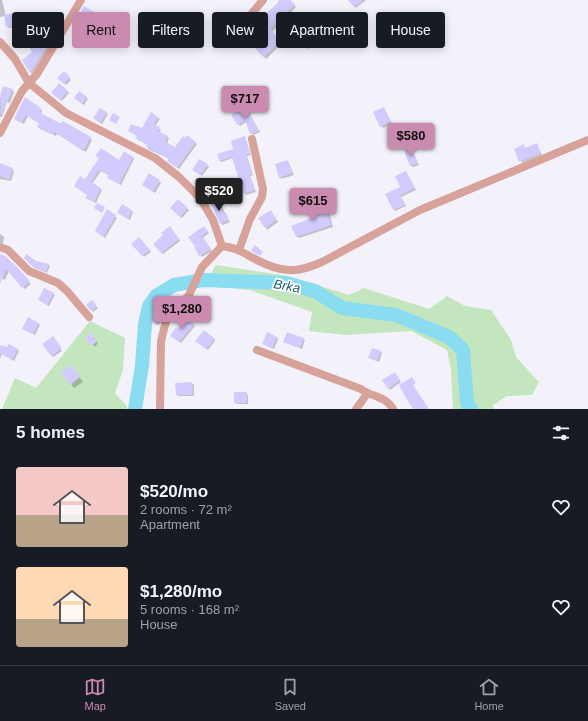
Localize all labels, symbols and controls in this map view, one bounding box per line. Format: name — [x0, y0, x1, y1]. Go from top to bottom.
chip: Buy — [12, 12, 64, 48]
chip: Rent — [72, 12, 130, 48]
chip: Filters — [138, 12, 204, 48]
chip: New — [212, 12, 268, 48]
chip: Apartment — [276, 12, 368, 48]
chip: House — [376, 12, 445, 48]
pin: $717 — [221, 86, 269, 120]
text: $717 — [231, 91, 259, 106]
pin: $580 — [387, 123, 435, 157]
text: $580 — [397, 128, 425, 143]
pin: $520 — [195, 178, 243, 212]
text: $520 — [205, 183, 233, 198]
pin: $615 — [289, 188, 337, 222]
text: $615 — [299, 193, 327, 208]
water label: Brka — [273, 276, 301, 296]
pin: $1,280 — [149, 296, 215, 330]
text: $1,280 — [162, 301, 202, 316]
icon: filters — [550, 422, 572, 444]
text: 5 homes — [16, 423, 85, 442]
text: $520/mo — [140, 482, 208, 501]
icon: home — [48, 483, 96, 531]
icon: heart — [550, 496, 572, 518]
text: 2 rooms · 72 m² — [140, 502, 232, 517]
text: Apartment — [140, 517, 200, 532]
text: $1,280/mo — [140, 582, 222, 601]
icon: home — [48, 583, 96, 631]
icon: heart — [550, 596, 572, 618]
text: 5 rooms · 168 m² — [140, 602, 239, 617]
text: House — [140, 617, 178, 632]
tab: Map — [84, 676, 106, 712]
tab: Saved — [275, 676, 306, 712]
tab: Home — [474, 676, 504, 712]

